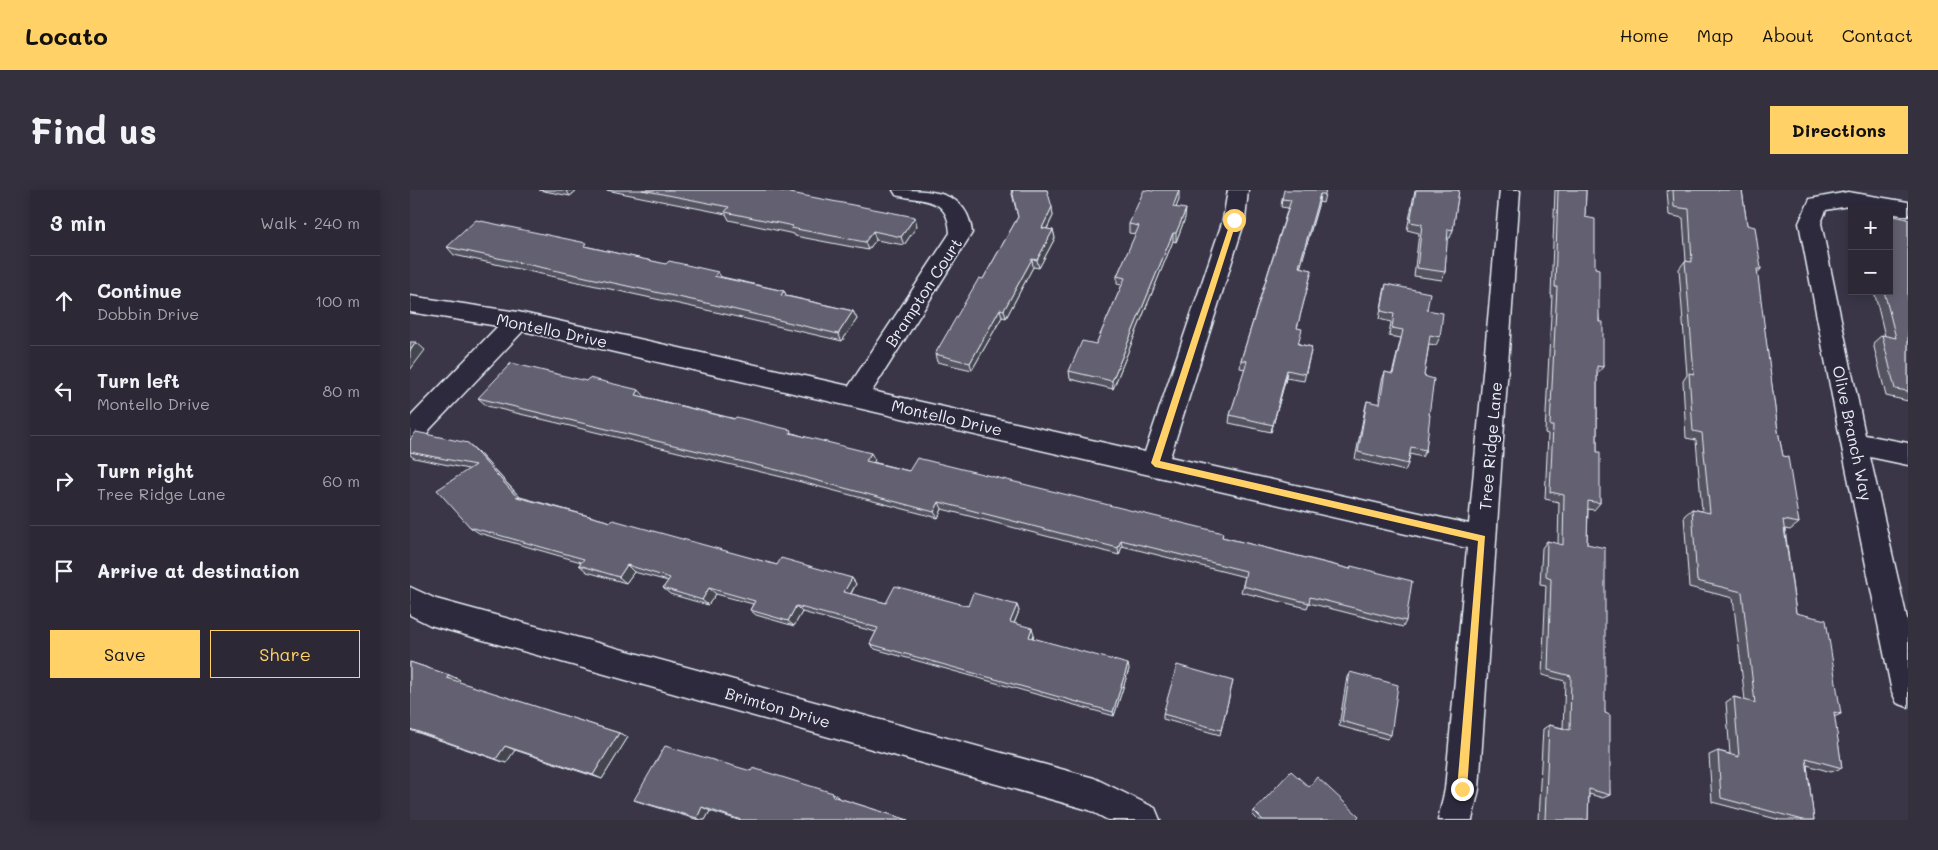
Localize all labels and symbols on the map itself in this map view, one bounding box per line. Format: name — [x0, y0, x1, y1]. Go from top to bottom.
route start — [1223, 209, 1246, 232]
street label: Brampton Court — [880, 234, 966, 350]
street label: Montello Drive — [495, 308, 609, 352]
street label: Olive Branch Way — [1828, 363, 1878, 503]
street label: Tree Ridge Lane — [1474, 381, 1506, 511]
street label: Montello Drive — [890, 394, 1004, 440]
street label: Brimton Drive — [723, 682, 833, 732]
route end — [1451, 778, 1474, 801]

